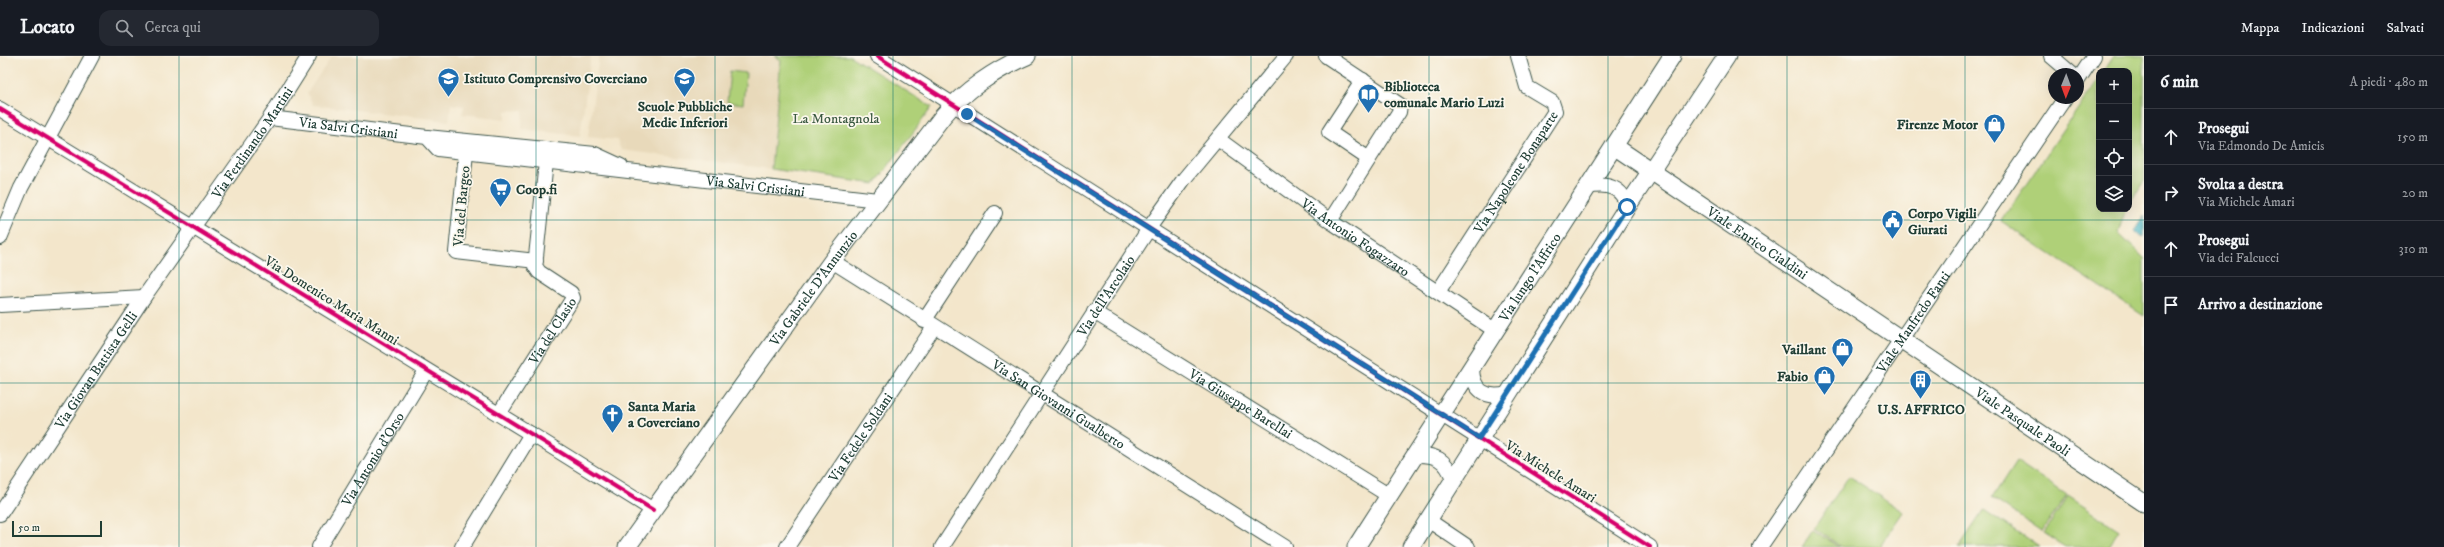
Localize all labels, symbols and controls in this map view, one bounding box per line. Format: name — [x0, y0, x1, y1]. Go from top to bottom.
search box — [99, 10, 379, 46]
text: Locato — [20, 16, 75, 39]
icon: search — [113, 17, 135, 39]
text: Cerca qui — [145, 18, 201, 37]
text: Mappa — [2241, 19, 2279, 37]
text: Indicazioni — [2301, 19, 2364, 37]
text: Salvati — [2386, 19, 2424, 37]
school or university icon: Istituto Comprensivo Coverciano — [435, 65, 461, 98]
school or university icon: Scuole Pubbliche Medie Inferiori — [672, 65, 698, 98]
north arrow — [2048, 68, 2084, 104]
map controls — [2096, 68, 2132, 212]
button: + — [2096, 68, 2132, 104]
place label: Istituto Comprensivo Coverciano — [464, 70, 647, 88]
text: 6 min — [2160, 71, 2199, 93]
text: A piedi · 480 m — [2350, 74, 2428, 90]
place label: Biblioteca comunale Mario Luzi — [1384, 78, 1505, 112]
library icon: Biblioteca comunale Mario Luzi — [1355, 81, 1381, 114]
street label: Via Ferdinando Martini — [208, 83, 298, 203]
place label: Scuole Pubbliche Medie Inferiori — [638, 98, 733, 132]
button: − — [2096, 104, 2132, 140]
route end — [958, 105, 976, 123]
street label: Via Napoleone Bonaparte — [1470, 108, 1563, 238]
park label: La Montagnola — [792, 110, 880, 128]
shop icon: Firenze Motor — [1981, 111, 2007, 144]
street label: Via Salvi Cristiani — [297, 113, 399, 143]
place label: Firenze Motor — [1897, 116, 1979, 134]
text: Prosegui — [2198, 119, 2249, 138]
icon: ahead — [2160, 126, 2182, 148]
text: 150 m — [2397, 129, 2428, 145]
text: Via Edmondo De Amicis — [2198, 138, 2324, 154]
button: locate — [2096, 140, 2132, 176]
street label: Via del Bargeo — [449, 165, 474, 248]
street label: Via Salvi Cristiani — [704, 172, 806, 201]
text: Svolta a destra — [2198, 175, 2283, 194]
supermarket icon: Coop.fi — [487, 176, 513, 209]
button: layers — [2096, 176, 2132, 212]
place label: Coop.fi — [516, 181, 557, 199]
icon: right — [2160, 182, 2182, 204]
text: 20 m — [2402, 185, 2428, 201]
street label: Via Antonio Fogazzaro — [1296, 194, 1413, 281]
text: Via Michele Amari — [2198, 194, 2295, 210]
route start — [1618, 198, 1636, 216]
street label: Viale Enrico Cialdini — [1702, 203, 1811, 284]
place label: Corpo Vigili Giurati — [1908, 205, 1977, 239]
public building icon: Corpo Vigili Giurati — [1880, 208, 1906, 241]
street label: Via Gabriele D'Annunzio — [765, 227, 862, 351]
street label: Via lungo l'Affrico — [1495, 230, 1566, 326]
text: Prosegui — [2198, 231, 2249, 250]
icon: ahead — [2160, 238, 2182, 260]
text: 310 m — [2399, 241, 2428, 257]
text: Via dei Falcucci — [2198, 250, 2279, 266]
street label: Via Domenico Maria Manni — [260, 252, 402, 350]
street label: Via dell'Arcolaio — [1073, 252, 1139, 341]
street label: Viale Manfredo Fanti — [1872, 268, 1955, 378]
street label: Via del Clasio — [525, 294, 581, 369]
icon: arrive — [2160, 294, 2182, 316]
text: Arrivo a destinazione — [2198, 295, 2322, 314]
street label: Via Giovan Battista Gelli — [51, 308, 142, 433]
shop icon: Vaillant — [1829, 336, 1855, 369]
place label: Vaillant — [1781, 341, 1827, 359]
street label: Via San Giovanni Gualberto — [987, 356, 1128, 454]
shop icon: Fabio — [1811, 363, 1837, 396]
street label: Via Giuseppe Barellai — [1184, 365, 1296, 443]
place label: Fabio — [1777, 368, 1808, 386]
building icon: U.S. AFFRICO — [1908, 368, 1934, 401]
street label: Viale Pasquale Paoli — [1970, 383, 2074, 461]
street label: Via Fedele Soldani — [824, 389, 898, 487]
place label: Santa Maria a Coverciano — [628, 398, 700, 432]
church icon: Santa Maria a Coverciano — [600, 401, 626, 434]
place label: U.S. AFFRICO — [1877, 401, 1965, 419]
street label: Via Antonio d'Orso — [337, 409, 409, 511]
street label: Via Michele Amari — [1501, 436, 1600, 507]
scale bar — [12, 519, 102, 538]
text: 50 m — [18, 521, 40, 535]

